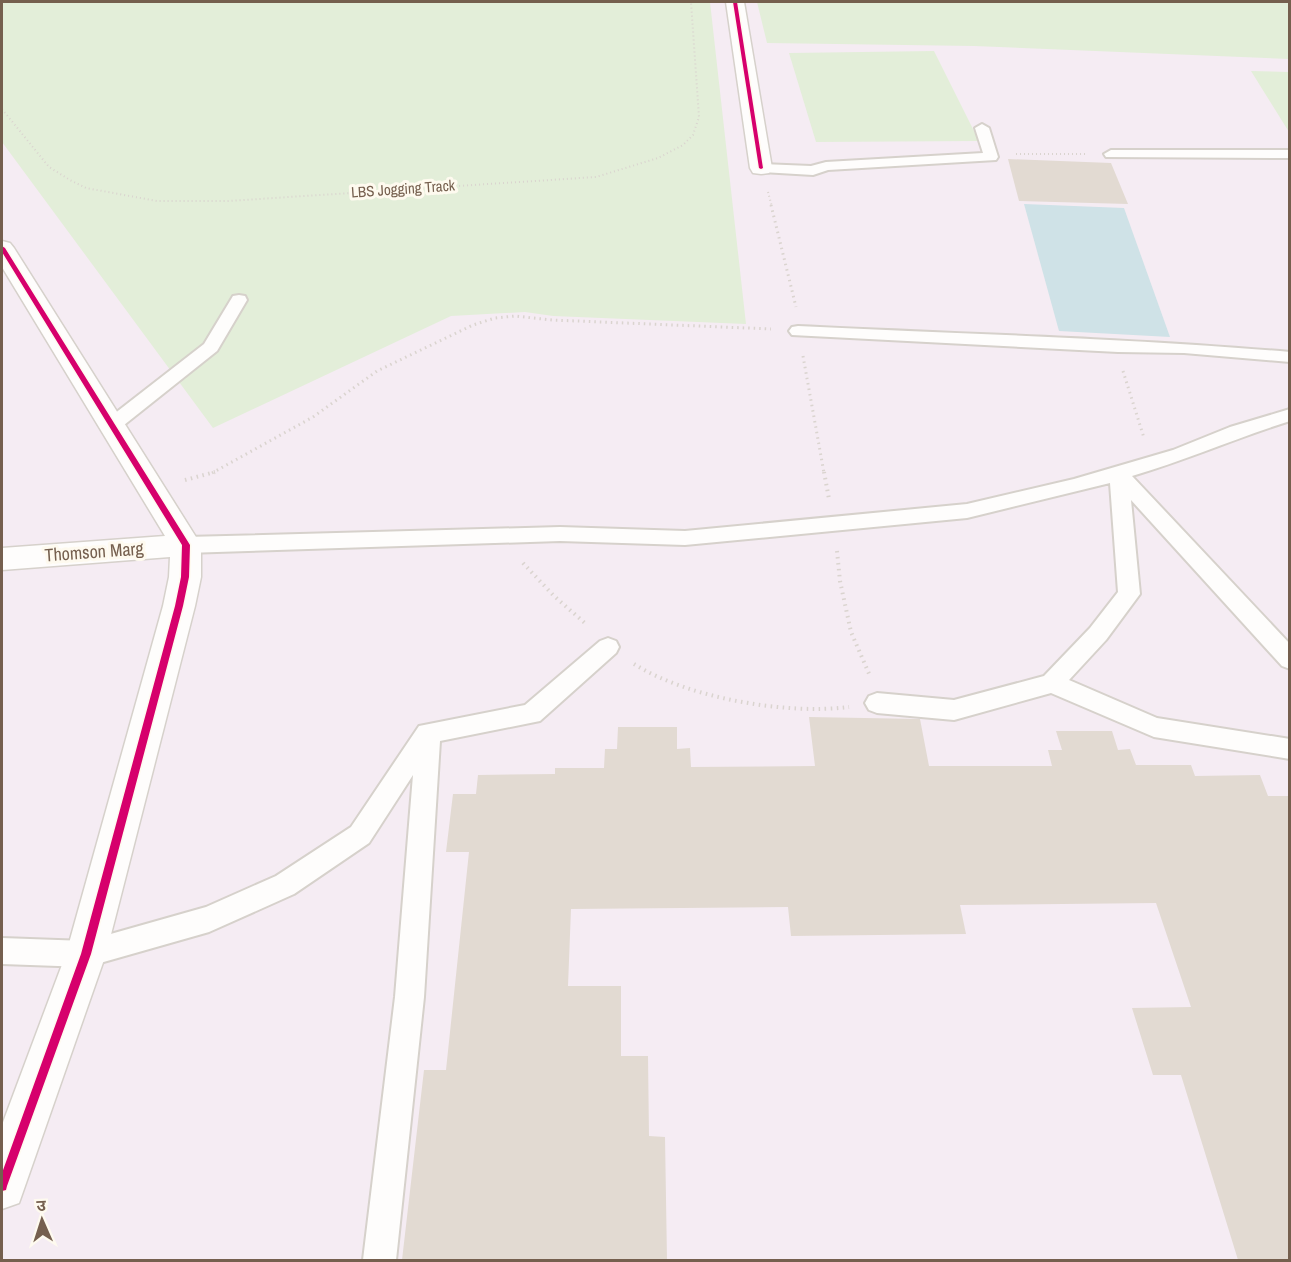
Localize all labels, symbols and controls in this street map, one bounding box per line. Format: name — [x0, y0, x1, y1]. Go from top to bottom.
street label: LBS Jogging Track — [350, 174, 456, 203]
street label: Thomson Marg — [44, 536, 145, 567]
north arrow — [12, 1190, 72, 1250]
text: उ — [36, 1194, 47, 1216]

